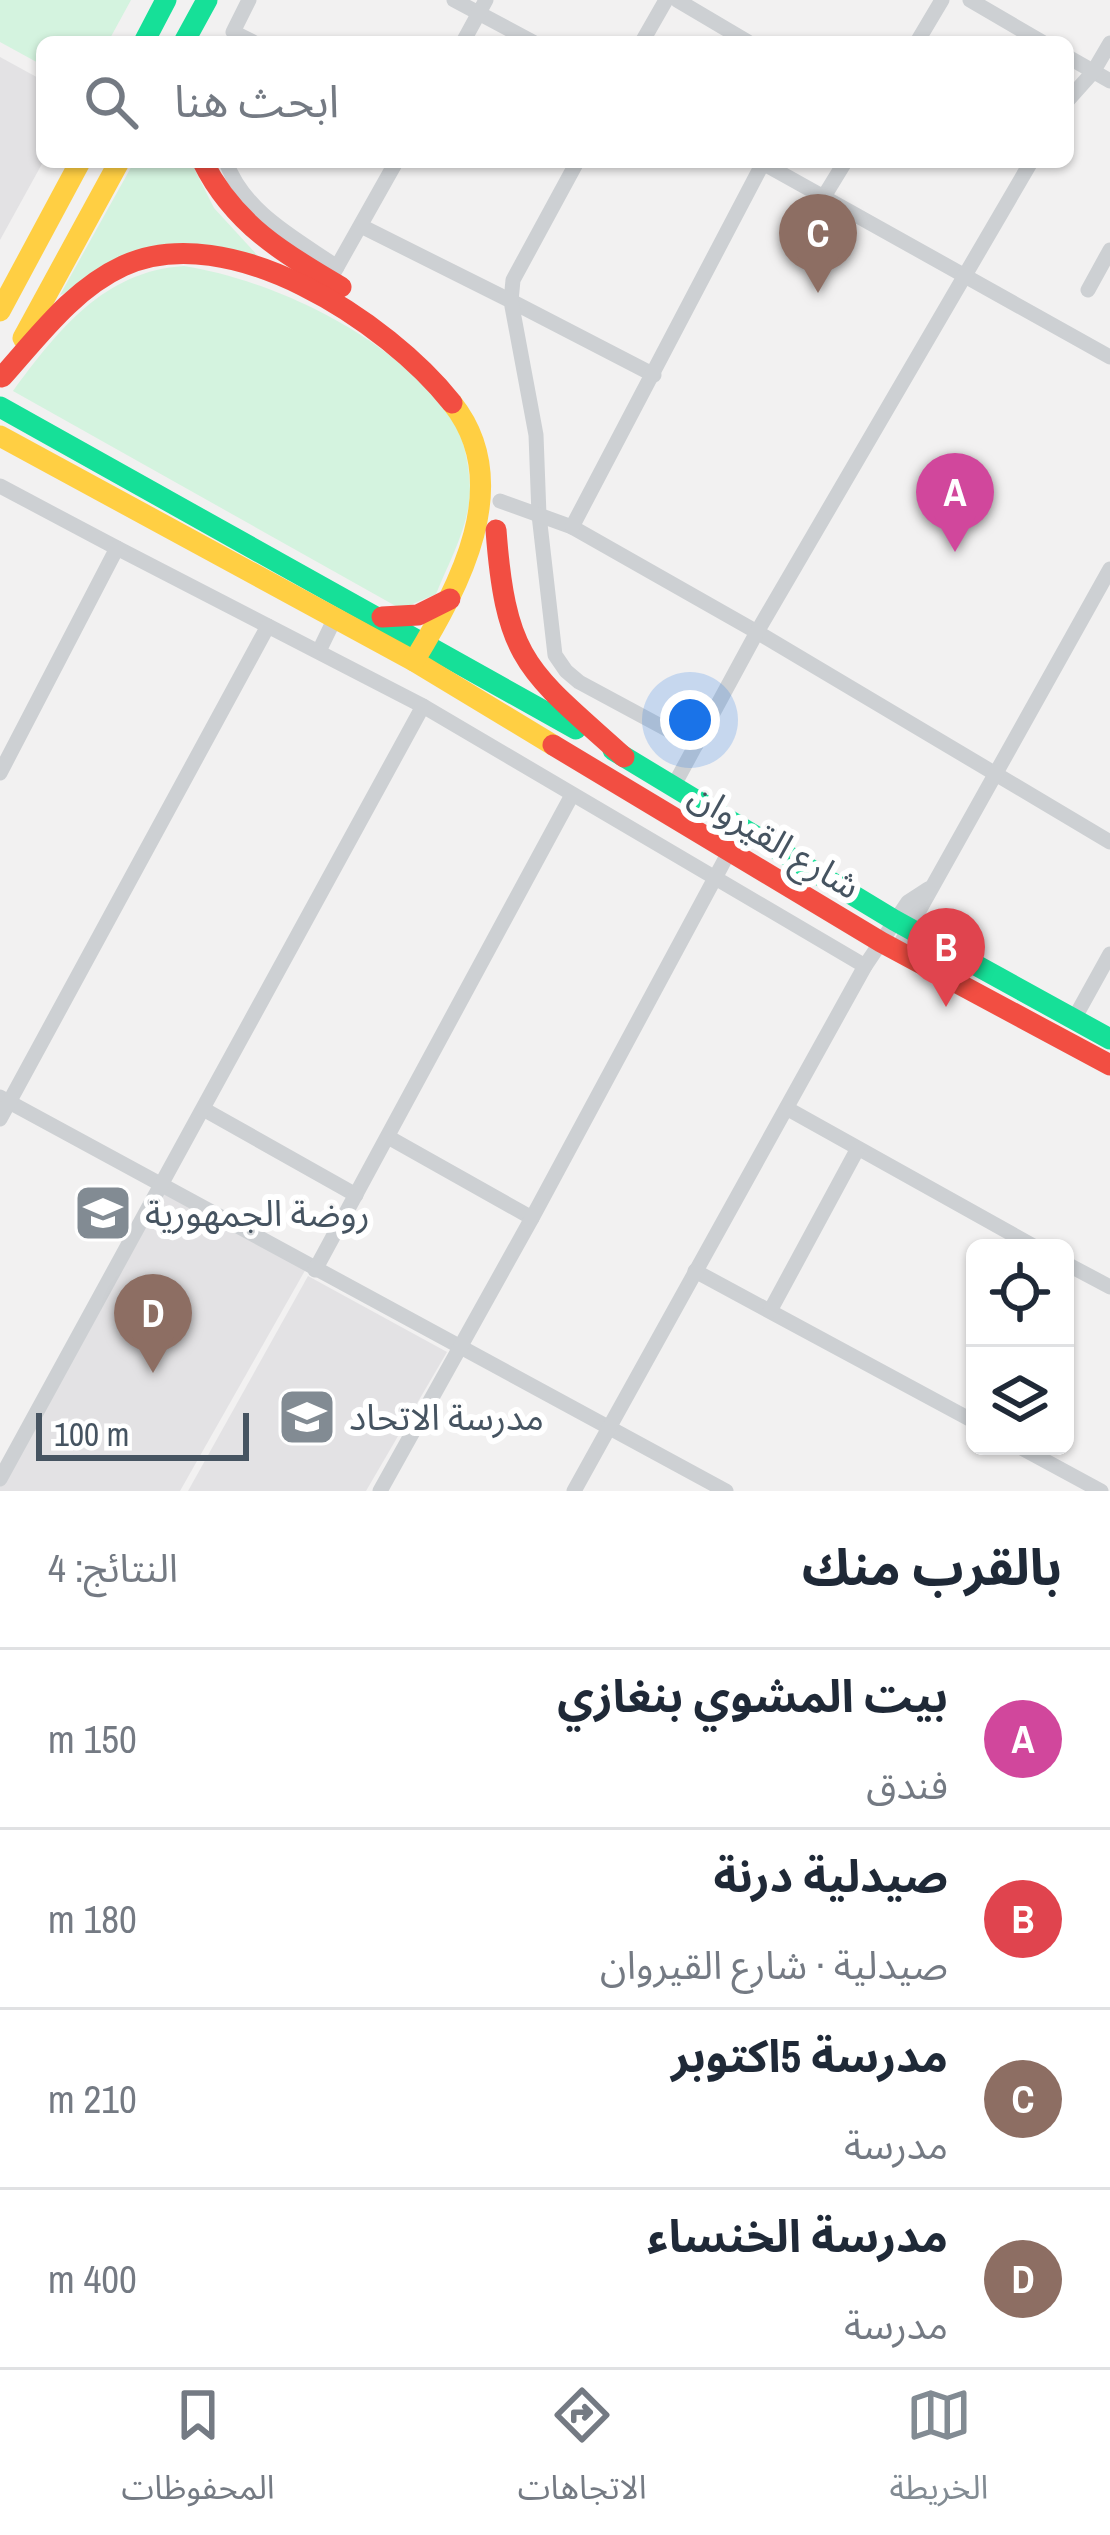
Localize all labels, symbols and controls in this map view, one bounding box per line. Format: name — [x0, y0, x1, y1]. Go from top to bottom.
search box — [36, 36, 1074, 168]
icon: search — [78, 69, 144, 135]
text: ابحث هنا — [174, 70, 339, 131]
pin: C — [779, 194, 857, 293]
pin: A — [916, 453, 994, 552]
your location — [660, 690, 720, 750]
street label: شارع القيروان — [679, 770, 869, 912]
pin: B — [907, 908, 985, 1007]
school or university icon: روضة الجمهورية — [72, 1182, 134, 1244]
place label: روضة الجمهورية — [145, 1189, 370, 1237]
map controls — [966, 1239, 1074, 1455]
button: locate — [966, 1239, 1074, 1347]
pin: D — [114, 1274, 192, 1373]
button: layers — [966, 1347, 1074, 1455]
school or university icon: مدرسة الاتحاد — [276, 1386, 338, 1448]
place label: مدرسة الاتحاد — [349, 1393, 544, 1441]
scale bar — [36, 1407, 249, 1460]
text: 100 m — [54, 1412, 129, 1456]
text: بالقرب منك — [802, 1532, 1062, 1601]
text: النتائج: 4 — [48, 1542, 178, 1594]
text: بيت المشوي بنغازي — [557, 1665, 948, 1726]
text: 150 m — [48, 1713, 137, 1765]
text: A — [1011, 1713, 1035, 1765]
text: فندق — [866, 1759, 948, 1811]
text: صيدلية درنة — [713, 1845, 948, 1906]
text: 180 m — [48, 1893, 137, 1945]
text: B — [1011, 1893, 1035, 1945]
text: صيدلية · شارع القيروان — [600, 1939, 948, 1991]
text: مدرسة 5اكتوبر — [671, 2025, 948, 2086]
text: 210 m — [48, 2073, 137, 2125]
text: C — [1011, 2073, 1035, 2125]
text: مدرسة — [844, 2119, 948, 2171]
text: مدرسة الخنساء — [647, 2205, 948, 2266]
text: 400 m — [48, 2253, 137, 2305]
text: D — [1011, 2253, 1035, 2305]
text: مدرسة — [844, 2299, 948, 2351]
tab: المحفوظات — [122, 2382, 275, 2523]
tab: الاتجاهات — [518, 2382, 647, 2523]
tab: الخريطة — [890, 2382, 988, 2523]

